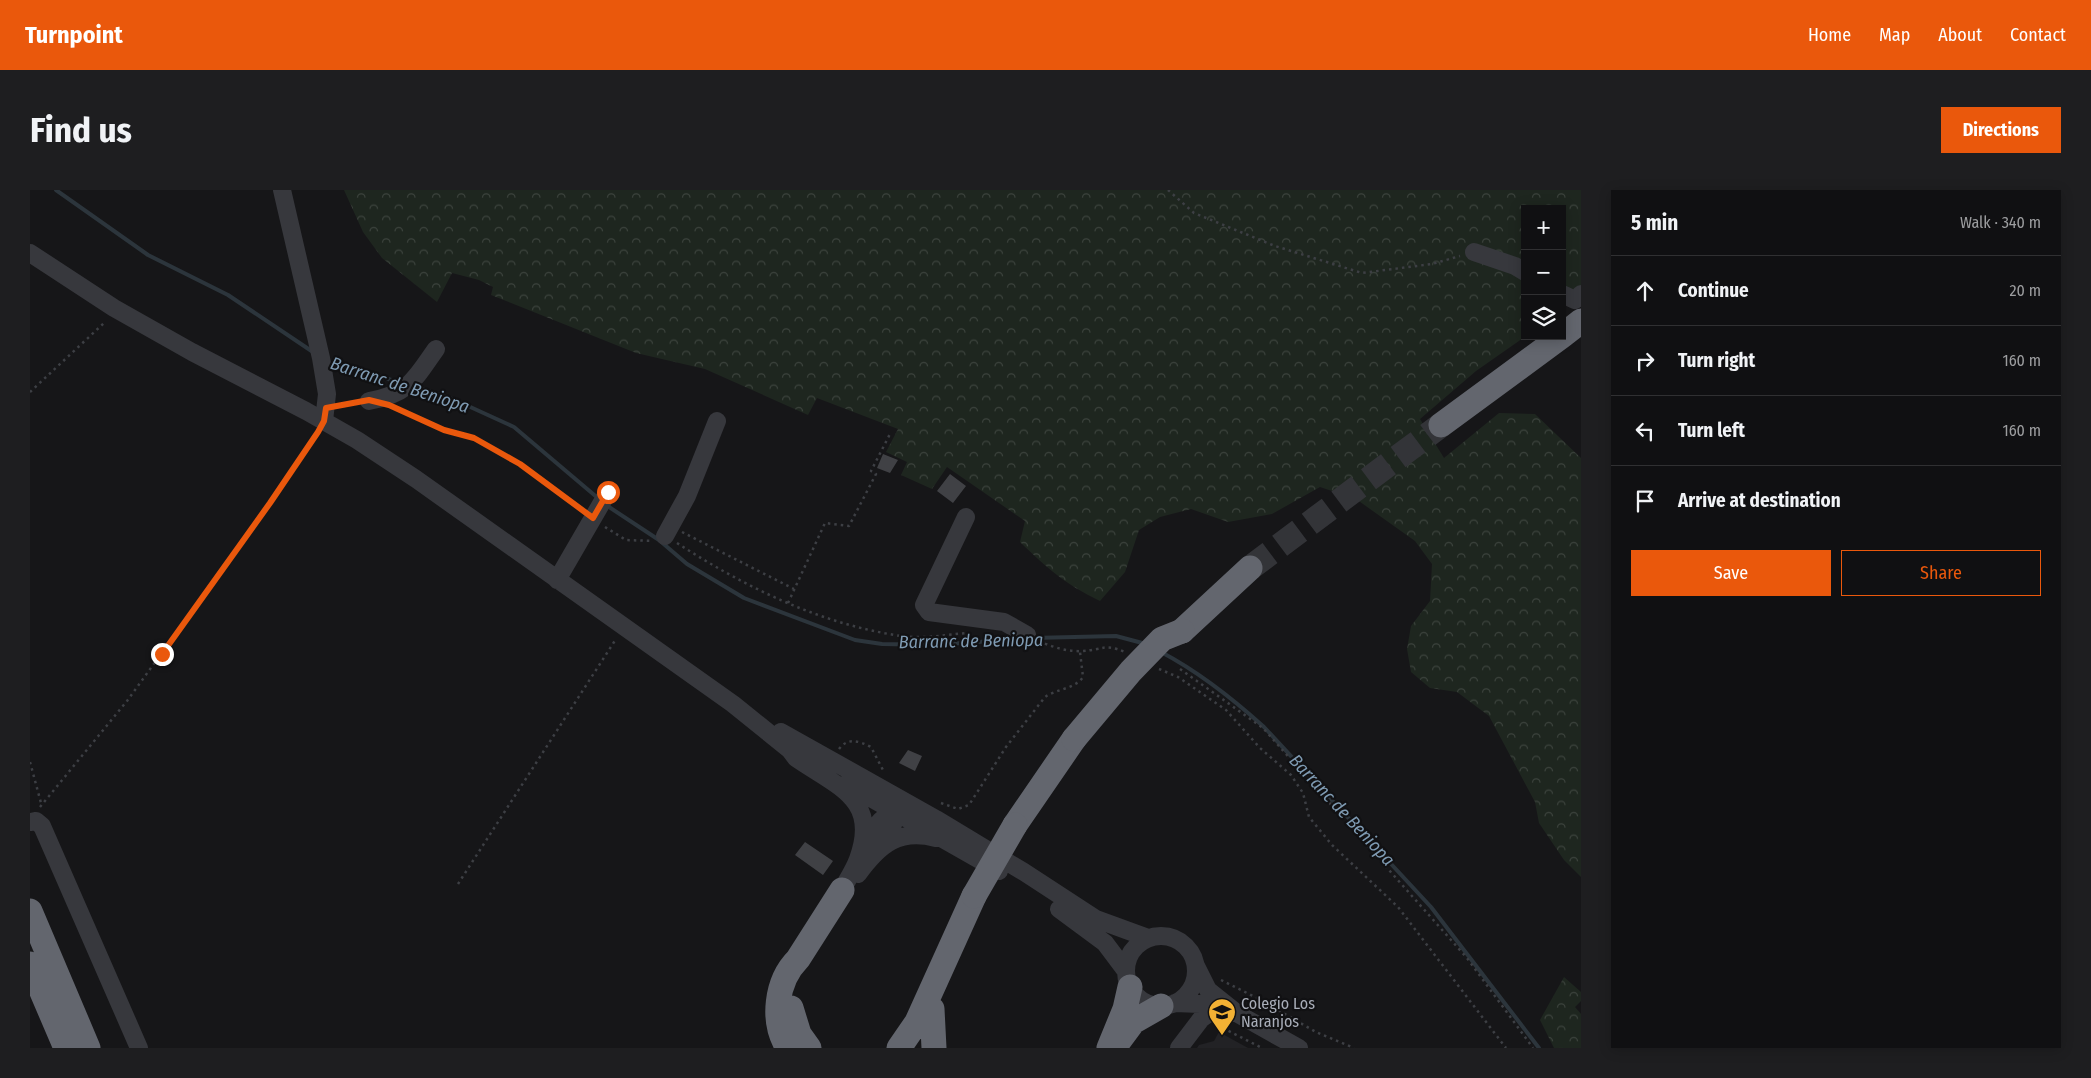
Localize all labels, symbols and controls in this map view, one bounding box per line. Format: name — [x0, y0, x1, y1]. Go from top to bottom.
text: Turnpoint — [25, 21, 123, 49]
text: Home — [1808, 24, 1851, 46]
text: Map — [1879, 24, 1910, 46]
text: About — [1938, 24, 1982, 46]
text: Contact — [2010, 24, 2066, 46]
button: Directions — [1941, 107, 2061, 153]
text: Find us — [30, 109, 132, 151]
map controls — [1521, 205, 1566, 340]
button: + — [1521, 205, 1566, 250]
text: 5 min — [1631, 210, 1678, 236]
text: Walk · 340 m — [1960, 213, 2041, 232]
button: − — [1521, 250, 1566, 295]
icon: ahead — [1631, 277, 1659, 305]
text: Continue — [1678, 279, 1749, 302]
text: 20 m — [2010, 281, 2041, 300]
button: layers — [1521, 295, 1566, 340]
icon: right — [1631, 347, 1659, 375]
text: Turn right — [1678, 349, 1755, 372]
text: 160 m — [2002, 351, 2041, 370]
water label: Barranc de Beniopa — [328, 352, 472, 418]
icon: left — [1631, 417, 1659, 445]
text: Turn left — [1678, 419, 1745, 442]
text: 160 m — [2002, 421, 2041, 440]
route start — [597, 481, 620, 504]
icon: arrive — [1631, 487, 1659, 515]
text: Arrive at destination — [1678, 489, 1841, 512]
button: Save — [1631, 550, 1831, 596]
button: Share — [1841, 550, 2041, 596]
water label: Barranc de Beniopa — [899, 629, 1043, 653]
route end — [151, 643, 174, 666]
water label: Barranc de Beniopa — [1285, 750, 1399, 870]
place label: Colegio Los Naranjos — [1241, 994, 1315, 1031]
school or university icon: Colegio Los Naranjos — [1207, 997, 1237, 1036]

